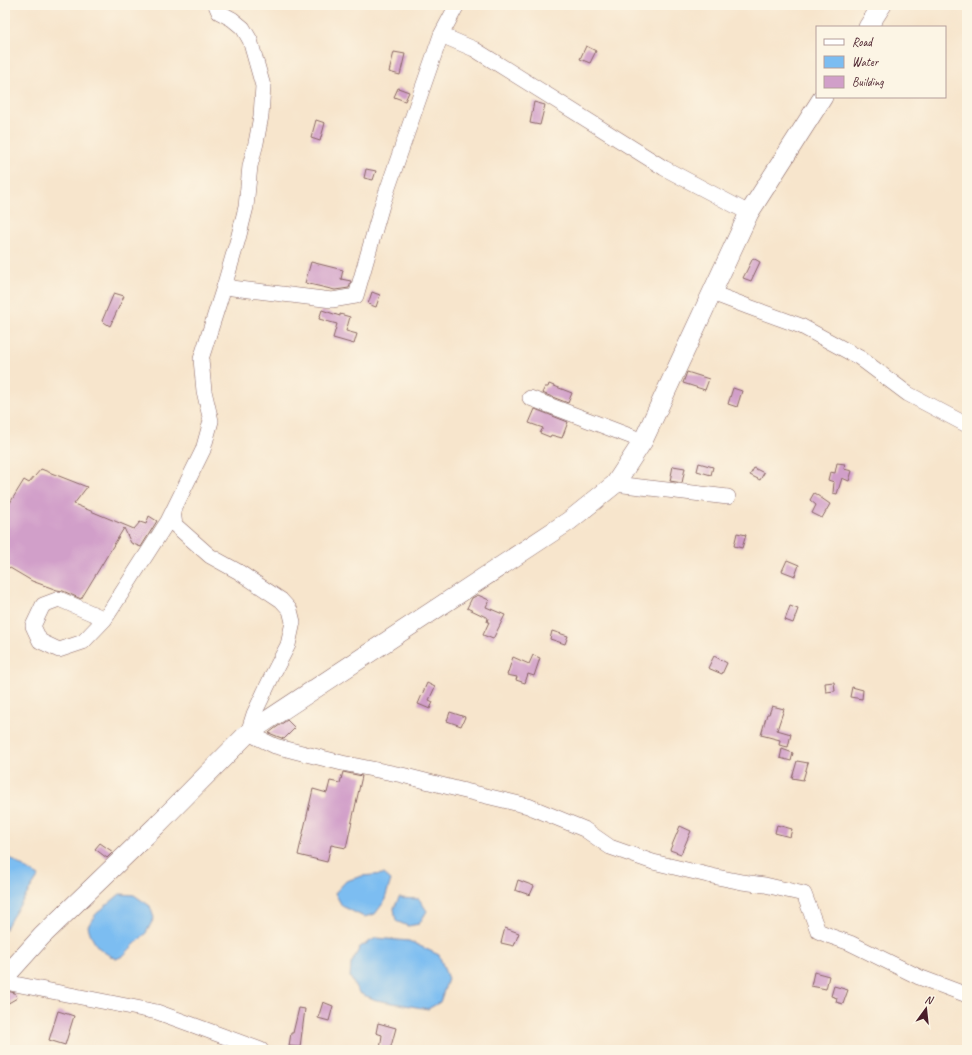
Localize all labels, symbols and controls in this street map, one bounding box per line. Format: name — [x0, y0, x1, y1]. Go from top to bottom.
legend — [816, 26, 946, 98]
text: Road — [852, 34, 874, 50]
text: Water — [852, 54, 880, 70]
text: Building — [852, 74, 884, 90]
north arrow — [906, 989, 946, 1029]
text: N — [923, 992, 936, 1008]

